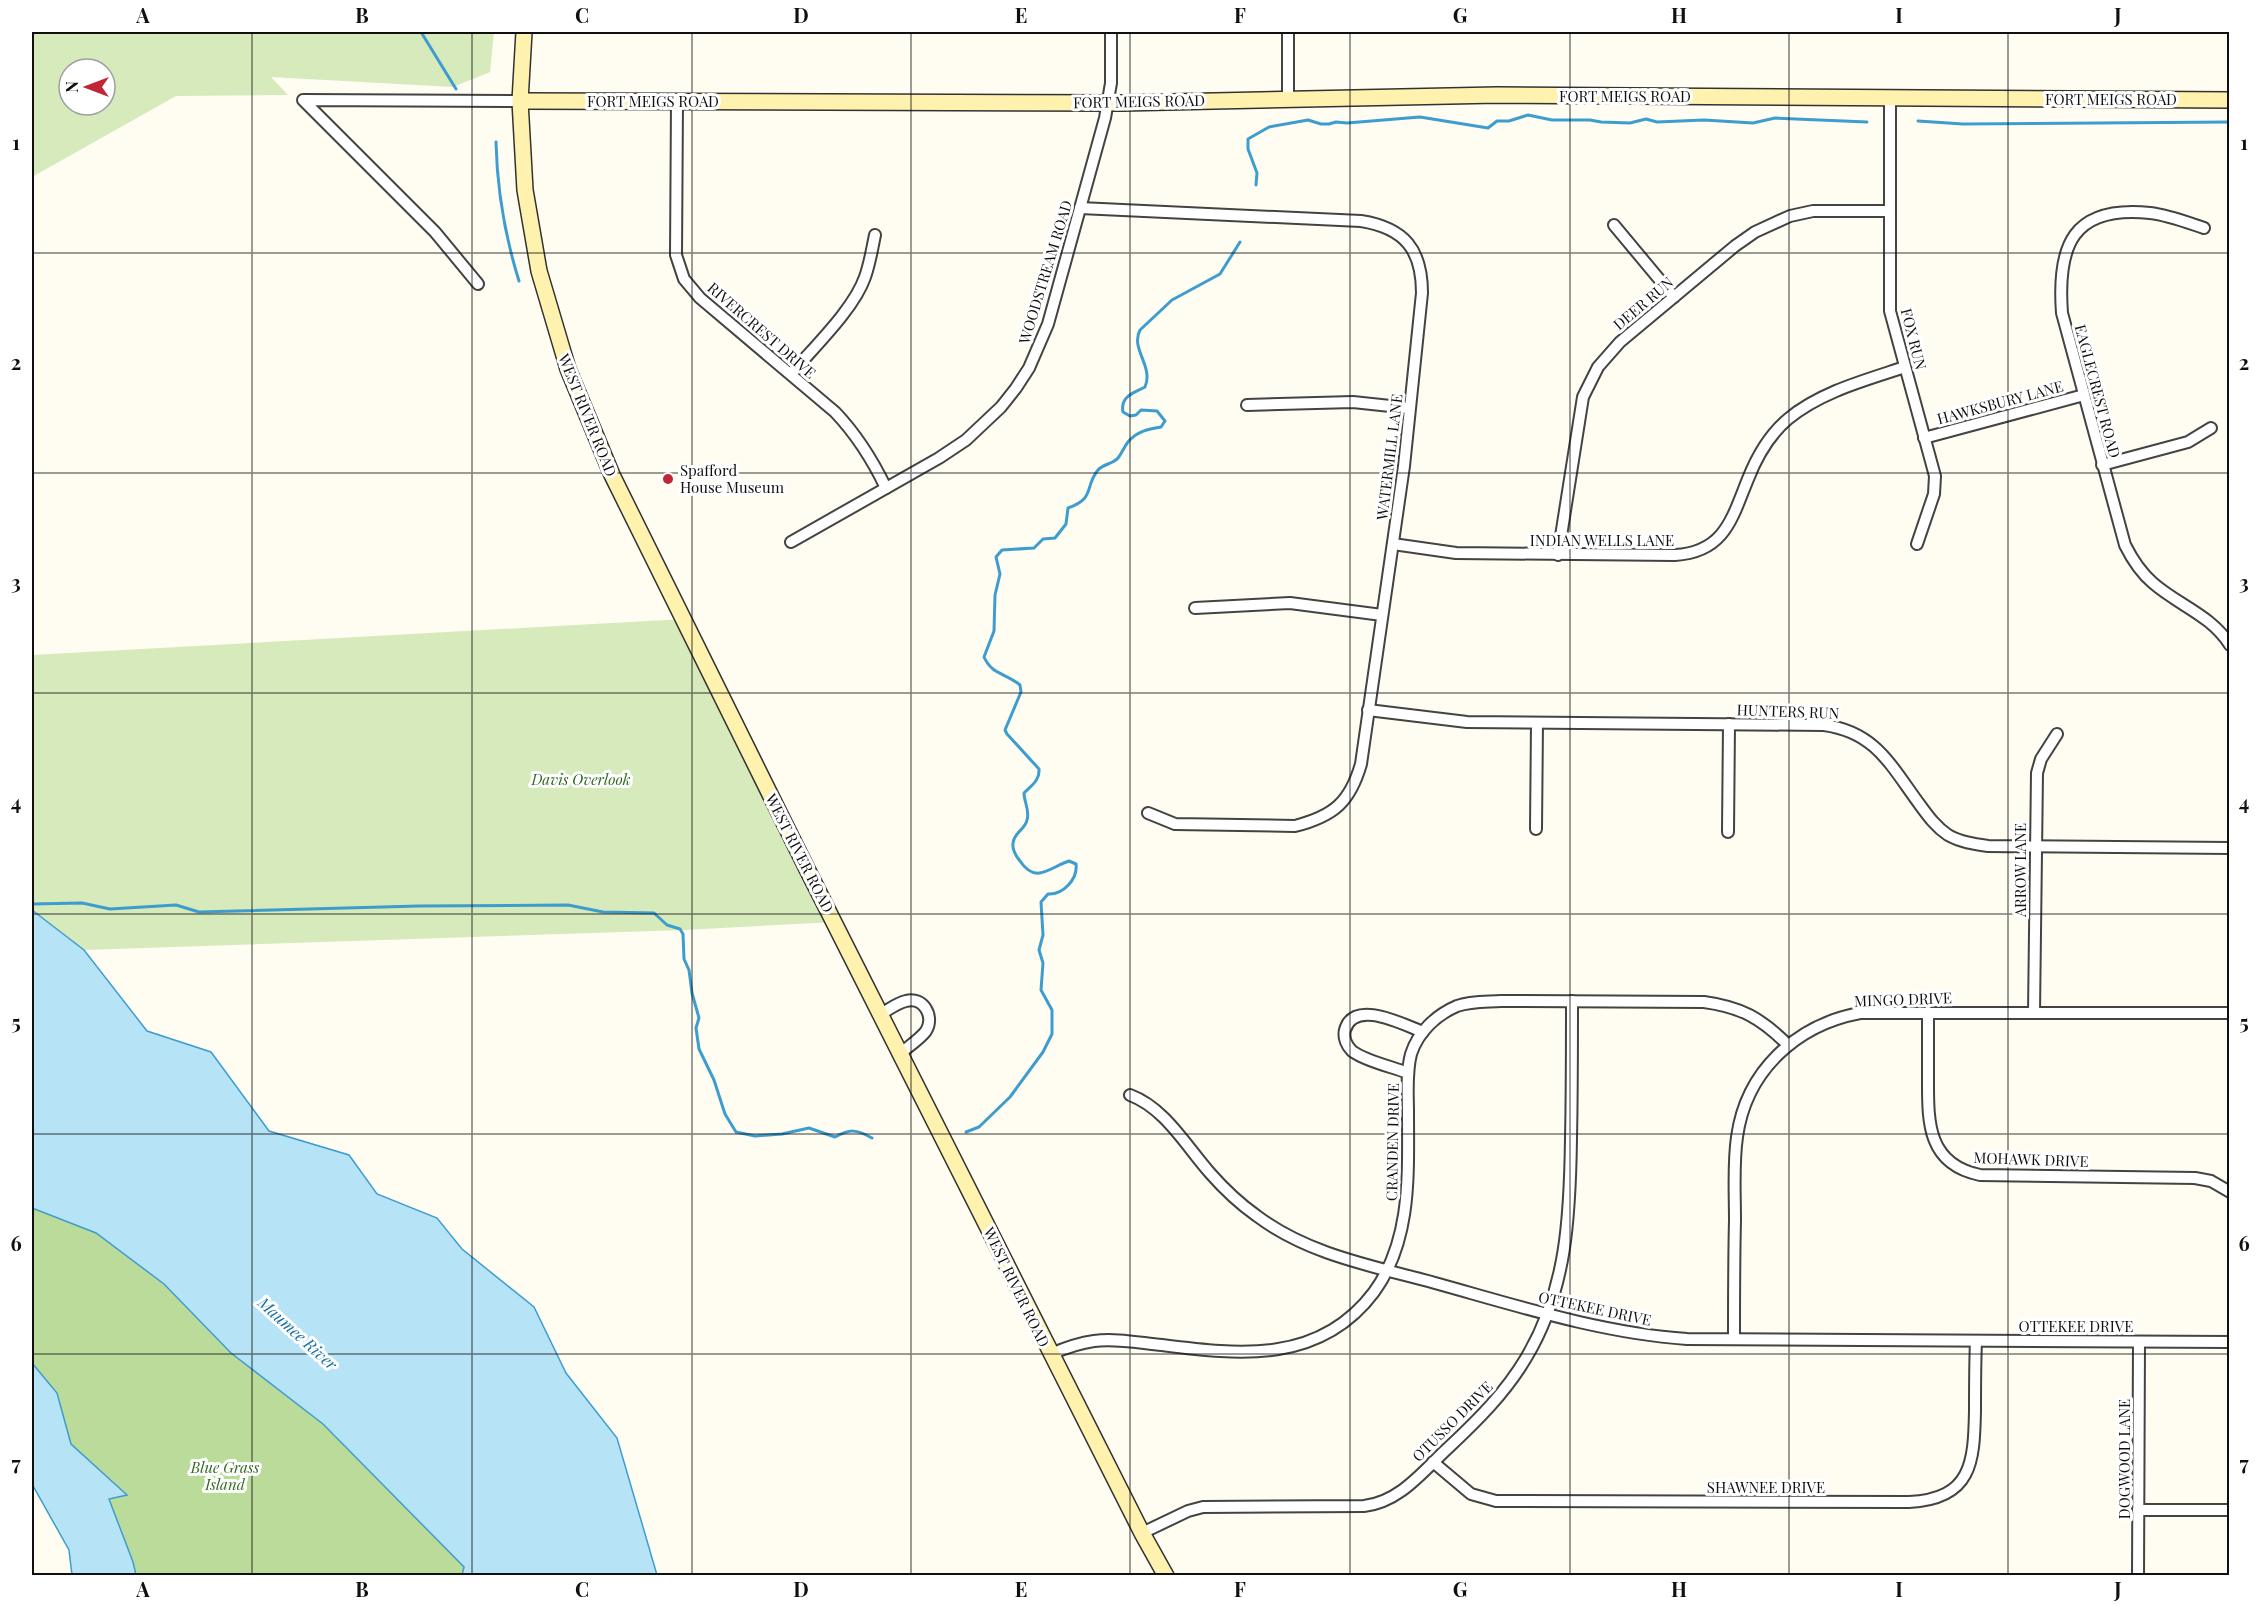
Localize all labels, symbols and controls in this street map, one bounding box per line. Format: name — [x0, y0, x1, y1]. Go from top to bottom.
text: A — [135, 1, 150, 28]
text: B — [355, 1, 369, 28]
text: C — [575, 1, 589, 28]
text: D — [793, 1, 809, 28]
text: E — [1015, 1, 1027, 28]
text: F — [1234, 1, 1246, 28]
text: G — [1453, 1, 1468, 28]
text: H — [1671, 1, 1687, 28]
text: I — [1895, 1, 1903, 28]
text: J — [2113, 1, 2122, 28]
north arrow — [57, 57, 117, 117]
text: N — [61, 81, 82, 93]
street label: FORT MEIGS ROAD — [1559, 86, 1691, 106]
street label: FORT MEIGS ROAD — [2045, 89, 2177, 109]
street label: FORT MEIGS ROAD — [1073, 90, 1205, 112]
street label: FORT MEIGS ROAD — [587, 91, 719, 111]
text: 1 — [12, 128, 20, 155]
text: 1 — [2240, 128, 2248, 155]
street label: WOODSTREAM ROAD — [1013, 198, 1076, 347]
street label: DEER RUN — [1609, 272, 1678, 334]
street label: RIVERCREST DRIVE — [704, 277, 820, 383]
street label: FOX RUN — [1897, 306, 1931, 372]
street label: EAGLECREST ROAD — [2071, 322, 2125, 460]
text: 2 — [11, 348, 21, 375]
text: 2 — [2239, 348, 2249, 375]
street label: WEST RIVER ROAD — [554, 350, 622, 480]
street label: HAWKSBURY LANE — [1935, 376, 2065, 428]
street label: WATERMILL LANE — [1371, 393, 1407, 522]
place label: Spafford House Museum — [680, 460, 785, 497]
marker: Spafford House Museum — [661, 472, 675, 486]
street label: INDIAN WELLS LANE — [1530, 530, 1674, 550]
text: 3 — [11, 568, 21, 595]
text: 3 — [2239, 568, 2249, 595]
street label: HUNTERS RUN — [1736, 699, 1840, 723]
park label: Davis Overlook — [530, 769, 631, 789]
text: 4 — [11, 788, 21, 815]
text: 4 — [2239, 788, 2249, 815]
street label: WEST RIVER ROAD — [761, 789, 839, 916]
street label: ARROW LANE — [2010, 823, 2030, 918]
street label: MINGO DRIVE — [1854, 987, 1952, 1011]
text: 5 — [11, 1008, 21, 1035]
text: 5 — [2239, 1008, 2249, 1035]
street label: CRANDEN DRIVE — [1381, 1083, 1403, 1201]
street label: MOHAWK DRIVE — [1973, 1147, 2089, 1171]
street label: WEST RIVER ROAD — [979, 1223, 1055, 1350]
text: 6 — [10, 1229, 22, 1256]
text: 6 — [2238, 1229, 2250, 1256]
street label: OTTEKEE DRIVE — [1537, 1286, 1653, 1330]
water label: Maumee River — [253, 1291, 343, 1375]
street label: OTTEKEE DRIVE — [2019, 1316, 2133, 1336]
street label: OTUSSO DRIVE — [1408, 1377, 1496, 1465]
street label: DOGWOOD LANE — [2114, 1399, 2134, 1519]
text: 7 — [11, 1449, 21, 1476]
text: 7 — [2239, 1449, 2249, 1476]
park label: Blue Grass Island — [190, 1457, 259, 1494]
street label: SHAWNEE DRIVE — [1707, 1477, 1825, 1497]
text: A — [135, 1575, 150, 1602]
text: B — [355, 1575, 369, 1602]
text: C — [575, 1575, 589, 1602]
text: D — [793, 1575, 809, 1602]
text: E — [1015, 1575, 1027, 1602]
text: F — [1234, 1575, 1246, 1602]
text: G — [1453, 1575, 1468, 1602]
text: H — [1671, 1575, 1687, 1602]
text: I — [1895, 1575, 1903, 1602]
text: J — [2113, 1575, 2122, 1602]

